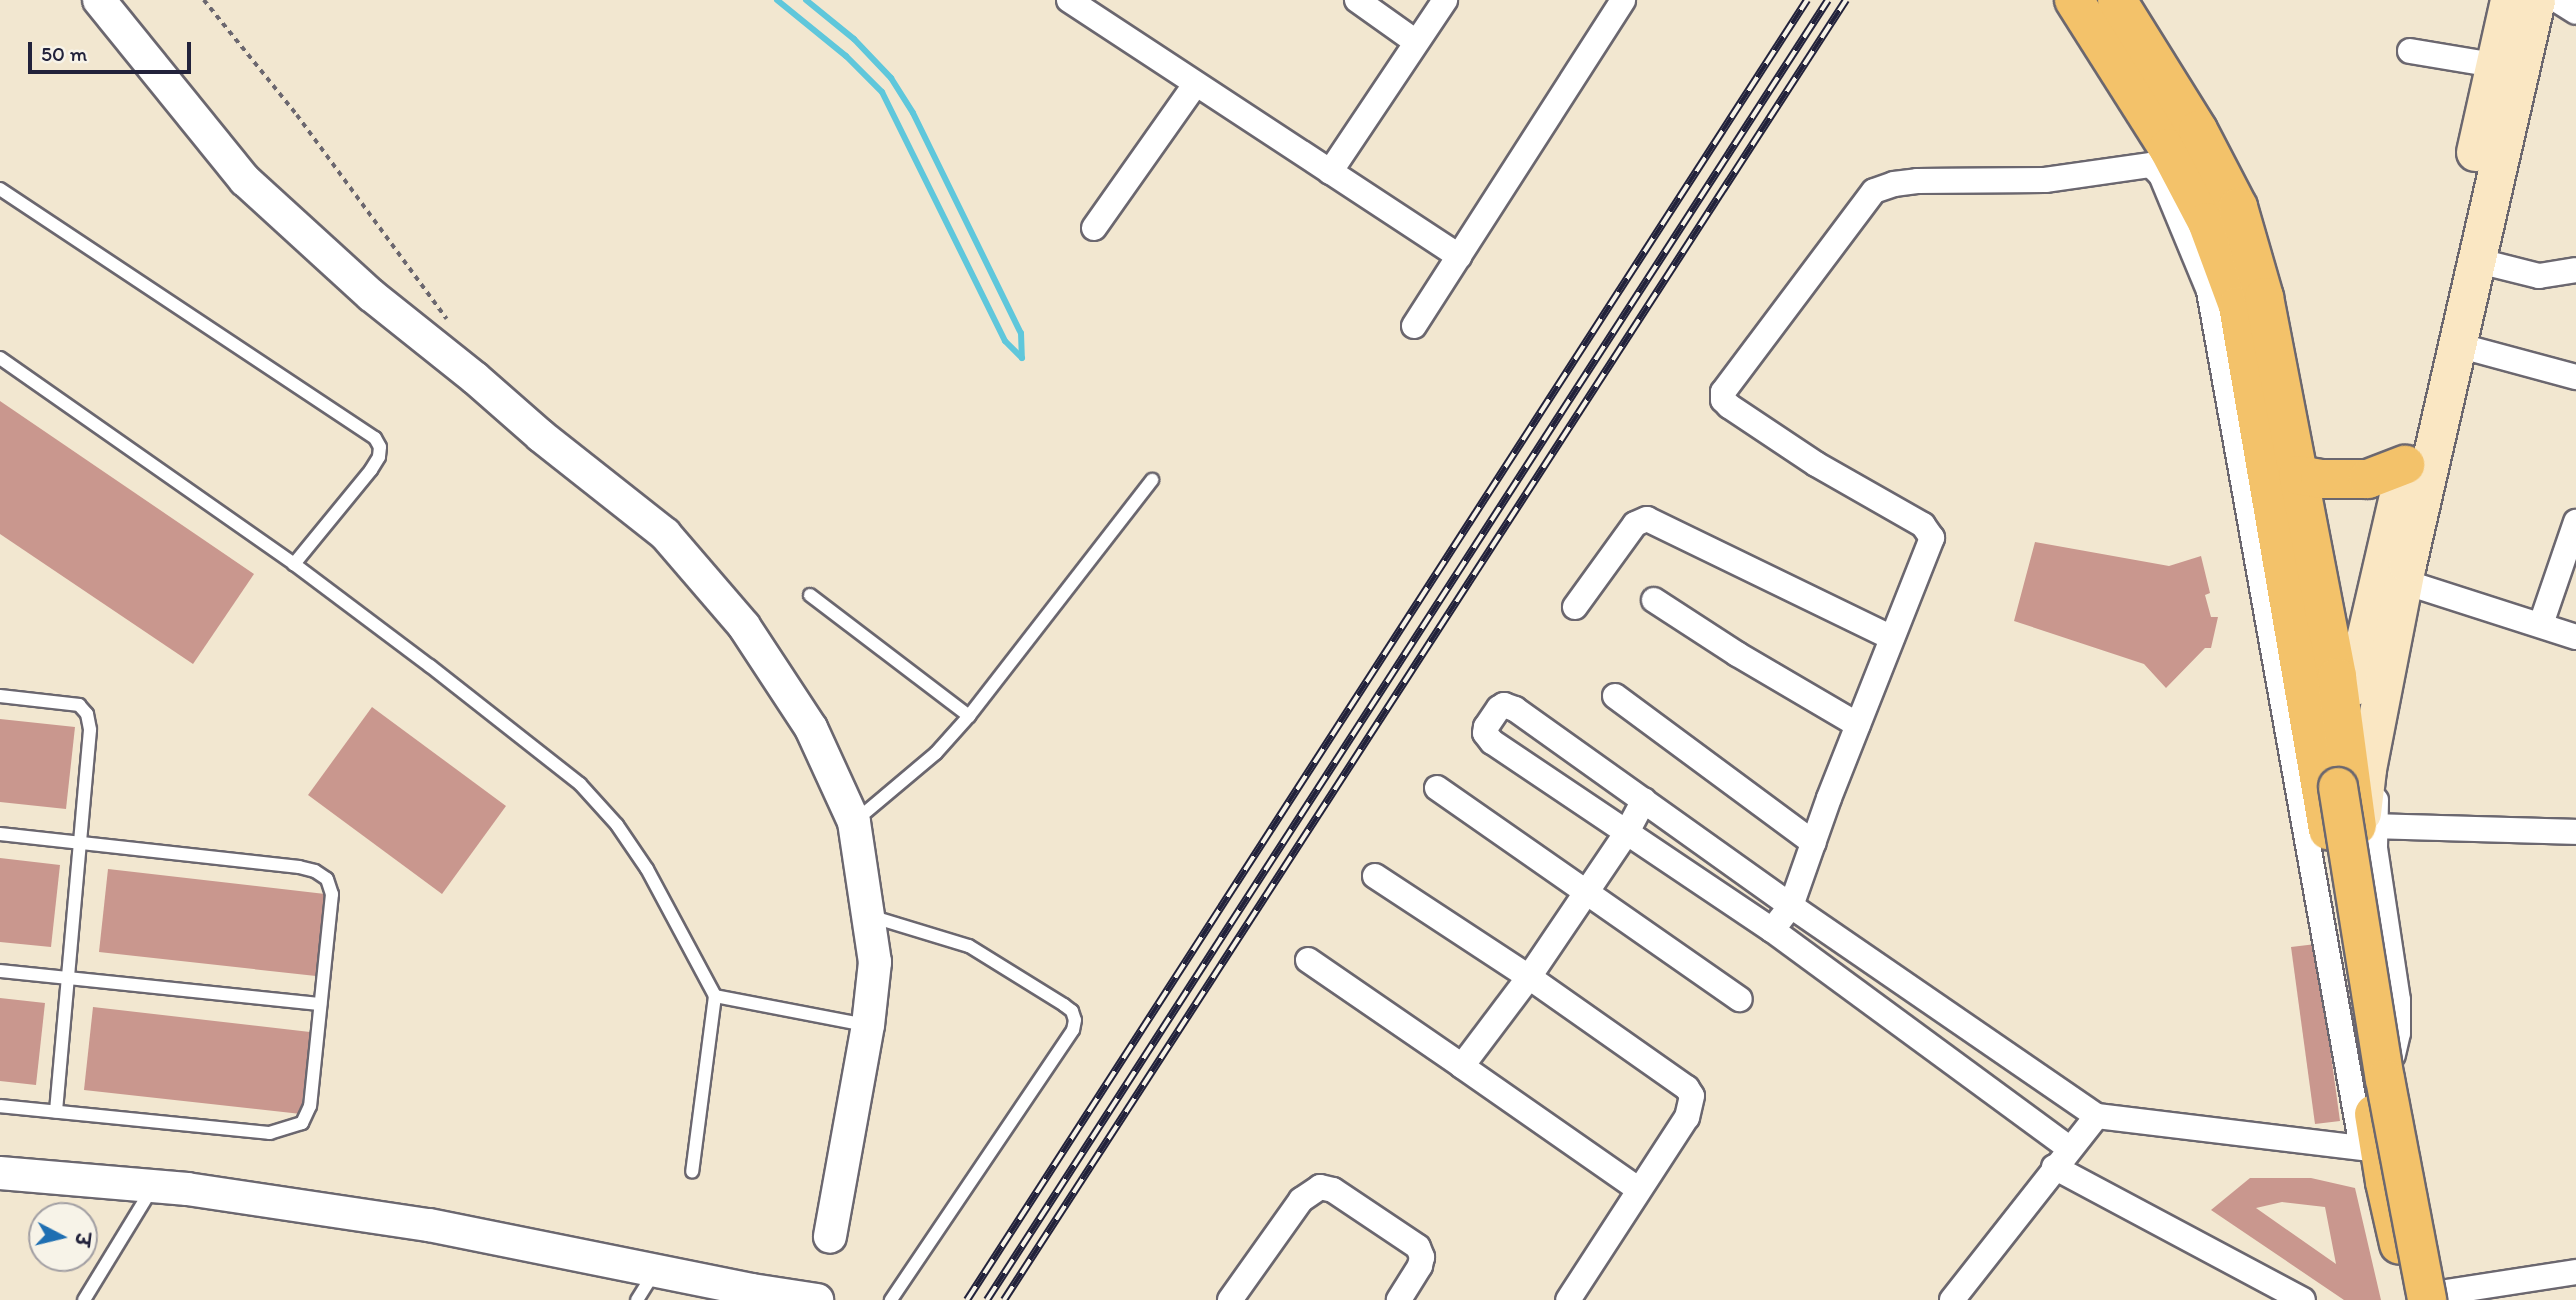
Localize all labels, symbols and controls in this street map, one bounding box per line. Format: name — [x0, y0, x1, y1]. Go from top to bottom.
scale bar — [32, 28, 194, 72]
text: 50 m — [41, 41, 87, 66]
north arrow — [28, 1202, 98, 1272]
text: उ — [70, 1232, 95, 1247]

